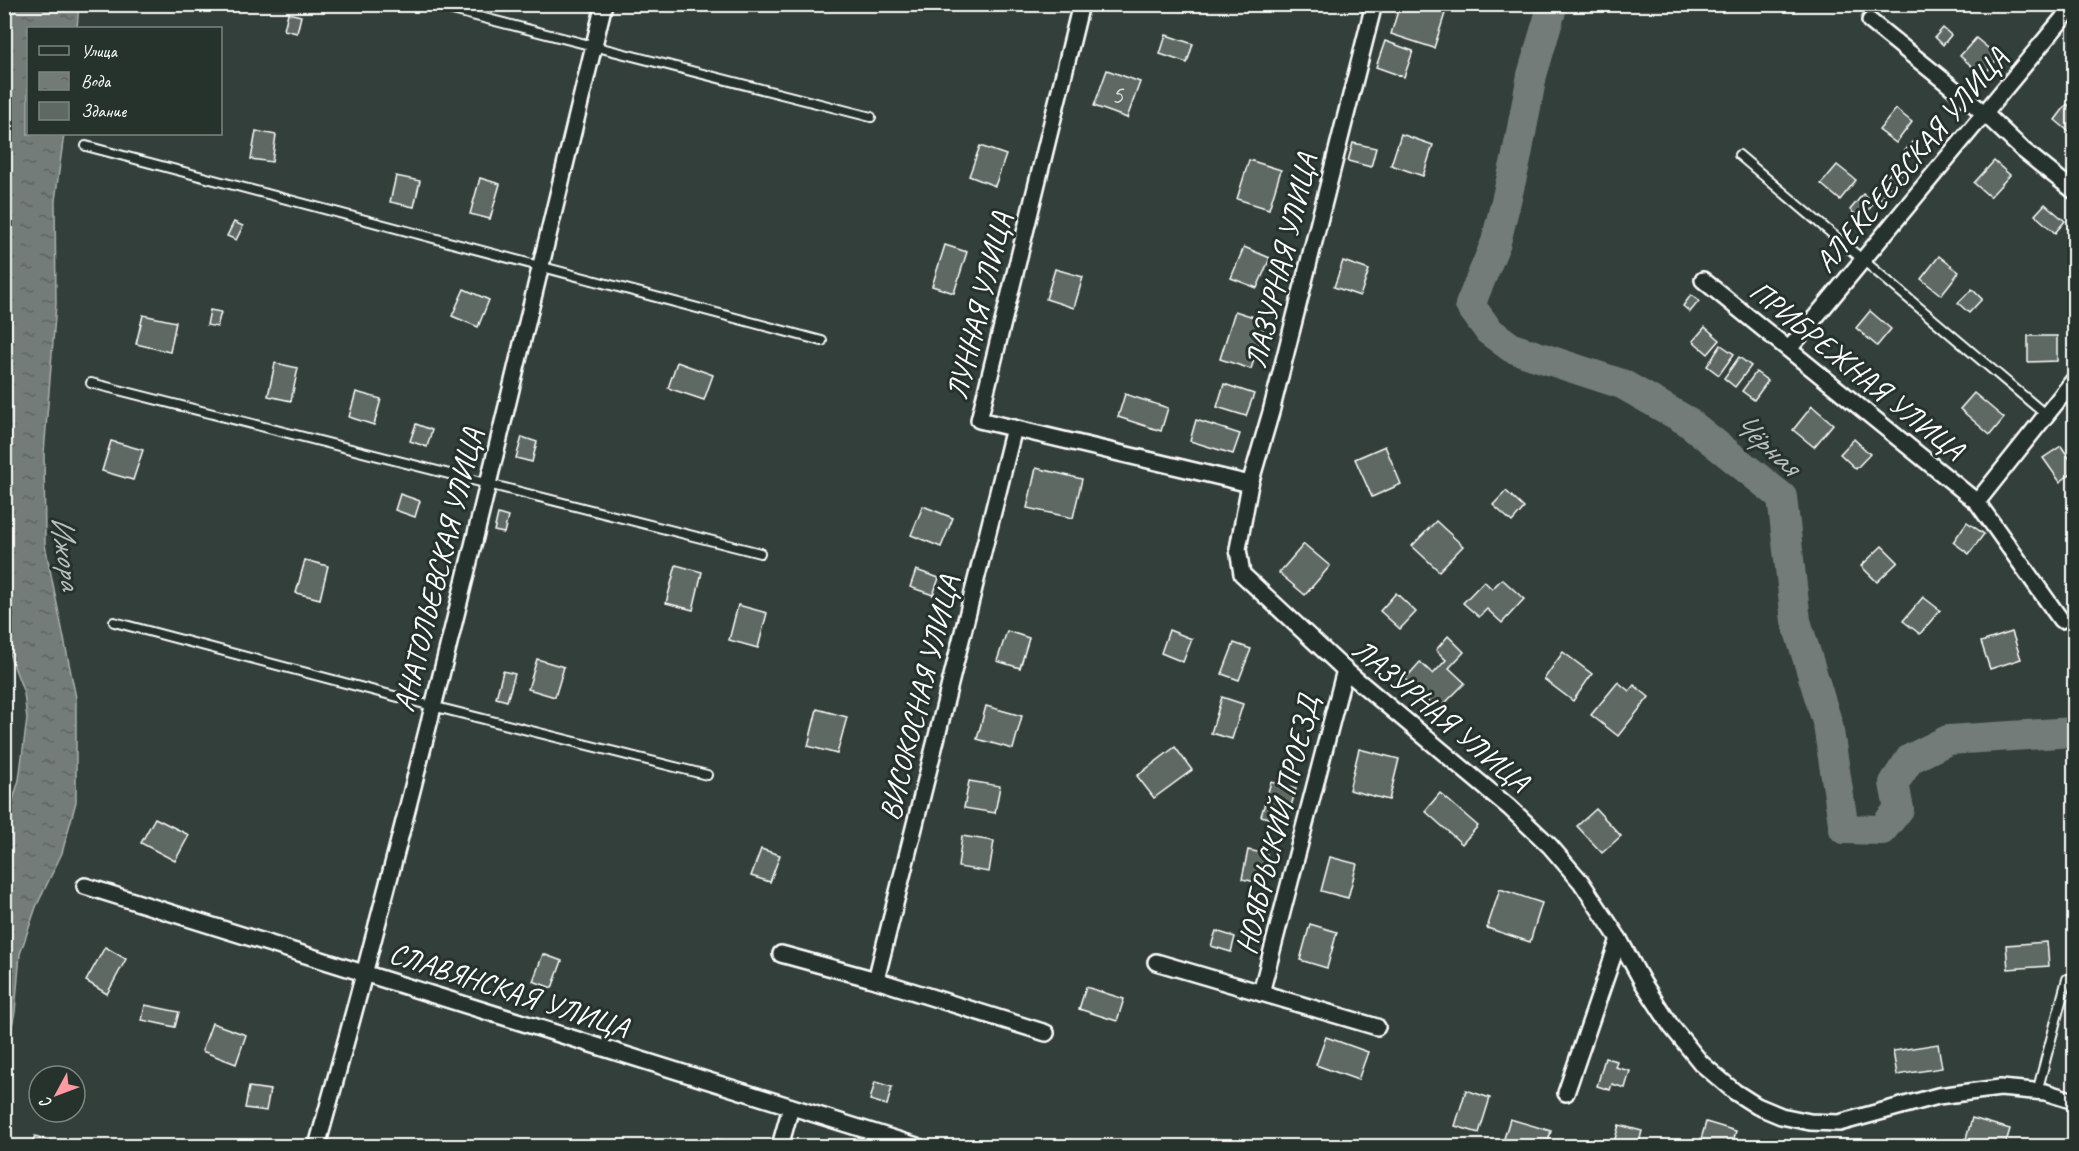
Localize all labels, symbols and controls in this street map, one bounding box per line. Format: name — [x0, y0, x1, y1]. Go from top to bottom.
legend — [27, 27, 222, 135]
street label: АЛЕКСЕЕВСКАЯ УЛИЦА — [1806, 39, 2017, 280]
text: Улица — [81, 40, 118, 62]
text: Вода — [81, 70, 112, 92]
house number: 5 — [1111, 77, 1125, 111]
text: Здание — [81, 100, 127, 122]
street label: ЛАЗУРНАЯ УЛИЦА — [1236, 148, 1326, 372]
street label: ЛУННАЯ УЛИЦА — [937, 208, 1021, 403]
street label: ПРИБРЕЖНАЯ УЛИЦА — [1742, 272, 1974, 469]
water label: Чёрная — [1725, 403, 1812, 487]
street label: АНАТОЛЬЕВСКАЯ УЛИЦА — [384, 424, 492, 715]
water label: Ижора — [41, 513, 92, 594]
street label: ВИСОКОСНАЯ УЛИЦА — [870, 571, 968, 824]
street label: ЛАЗУРНАЯ УЛИЦА — [1345, 630, 1539, 801]
street label: НОЯБРЬСКИЙ ПРОЕЗД — [1227, 690, 1328, 958]
street label: СЛАВЯНСКАЯ УЛИЦА — [385, 933, 635, 1047]
north arrow — [27, 1064, 87, 1124]
text: С — [35, 1092, 57, 1113]

